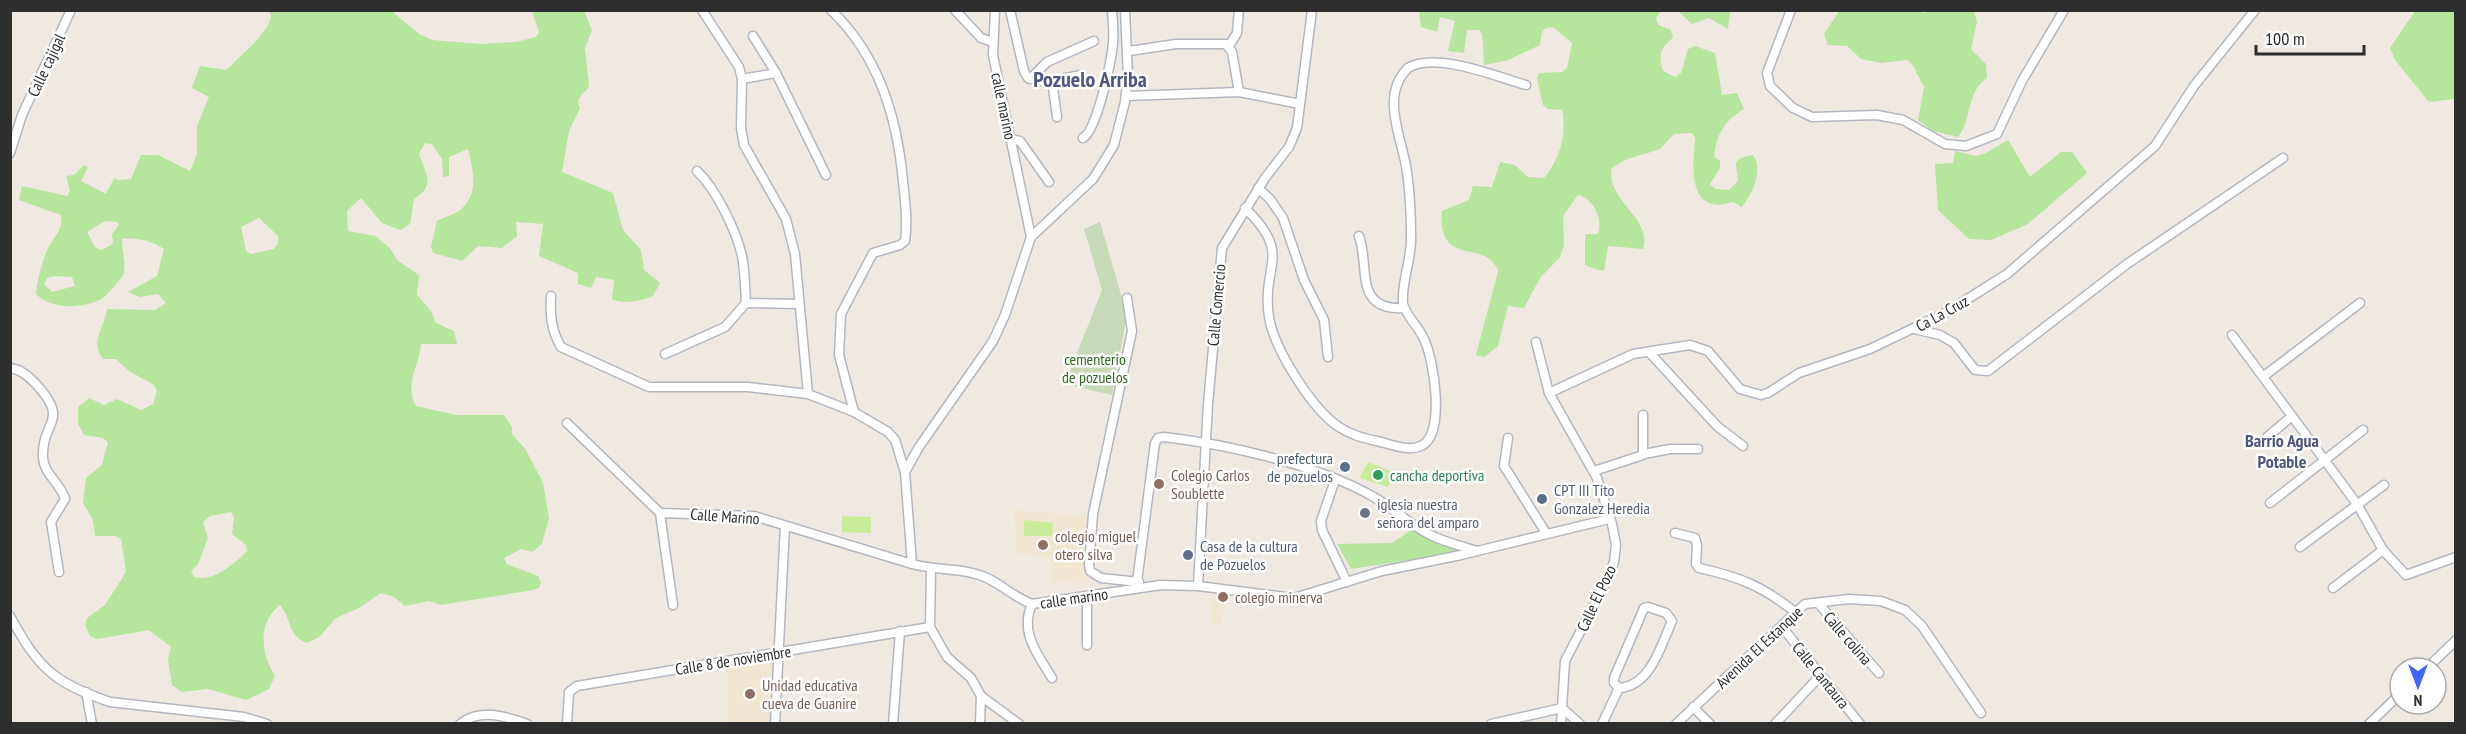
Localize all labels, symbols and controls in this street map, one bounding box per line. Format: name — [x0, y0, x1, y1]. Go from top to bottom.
scale bar — [2256, 18, 2364, 56]
text: 100 m — [2265, 27, 2305, 50]
street label: Calle cajigal — [23, 30, 69, 100]
district label: Pozuelo Arriba — [1033, 65, 1147, 93]
street label: calle marino — [987, 71, 1021, 141]
street label: Calle Comercio — [1202, 263, 1230, 347]
street label: Ca La Cruz — [1912, 290, 1972, 336]
park label: cementerio de pozuelos — [1062, 349, 1128, 387]
district label: Barrio Agua Potable — [2245, 429, 2319, 473]
place label: prefectura de pozuelos — [1267, 448, 1333, 486]
marker: prefectura de pozuelos — [1338, 460, 1352, 474]
place label: Colegio Carlos Soublette — [1171, 465, 1250, 503]
place label: cancha deportiva — [1390, 465, 1484, 485]
marker: cancha deportiva — [1371, 468, 1385, 482]
marker: Colegio Carlos Soublette — [1152, 477, 1166, 491]
place label: CPT III Tito Gonzalez Heredia — [1554, 480, 1650, 518]
marker: CPT III Tito Gonzalez Heredia — [1535, 492, 1549, 506]
place label: iglesia nuestra señora del amparo — [1377, 494, 1479, 532]
street label: Calle Marino — [690, 504, 760, 528]
marker: iglesia nuestra señora del amparo — [1358, 506, 1372, 520]
place label: colegio miguel otero silva — [1055, 526, 1137, 564]
place label: Casa de la cultura de Pozuelos — [1200, 536, 1298, 574]
marker: colegio miguel otero silva — [1036, 538, 1050, 552]
marker: Casa de la cultura de Pozuelos — [1181, 548, 1195, 562]
street label: Calle El Pozo — [1572, 562, 1620, 634]
street label: calle marino — [1039, 583, 1109, 613]
place label: colegio minerva — [1235, 587, 1323, 607]
marker: colegio minerva — [1216, 590, 1230, 604]
street label: Avenida El Estanque — [1711, 602, 1807, 692]
street label: Calle colina — [1819, 607, 1877, 669]
street label: Calle Cantaura — [1788, 638, 1854, 712]
street label: Calle 8 de noviembre — [674, 641, 792, 679]
north arrow — [2388, 656, 2448, 716]
place label: Unidad educativa cueva de Guanire — [762, 675, 858, 713]
marker: Unidad educativa cueva de Guanire — [743, 687, 757, 701]
text: N — [2414, 691, 2422, 711]

